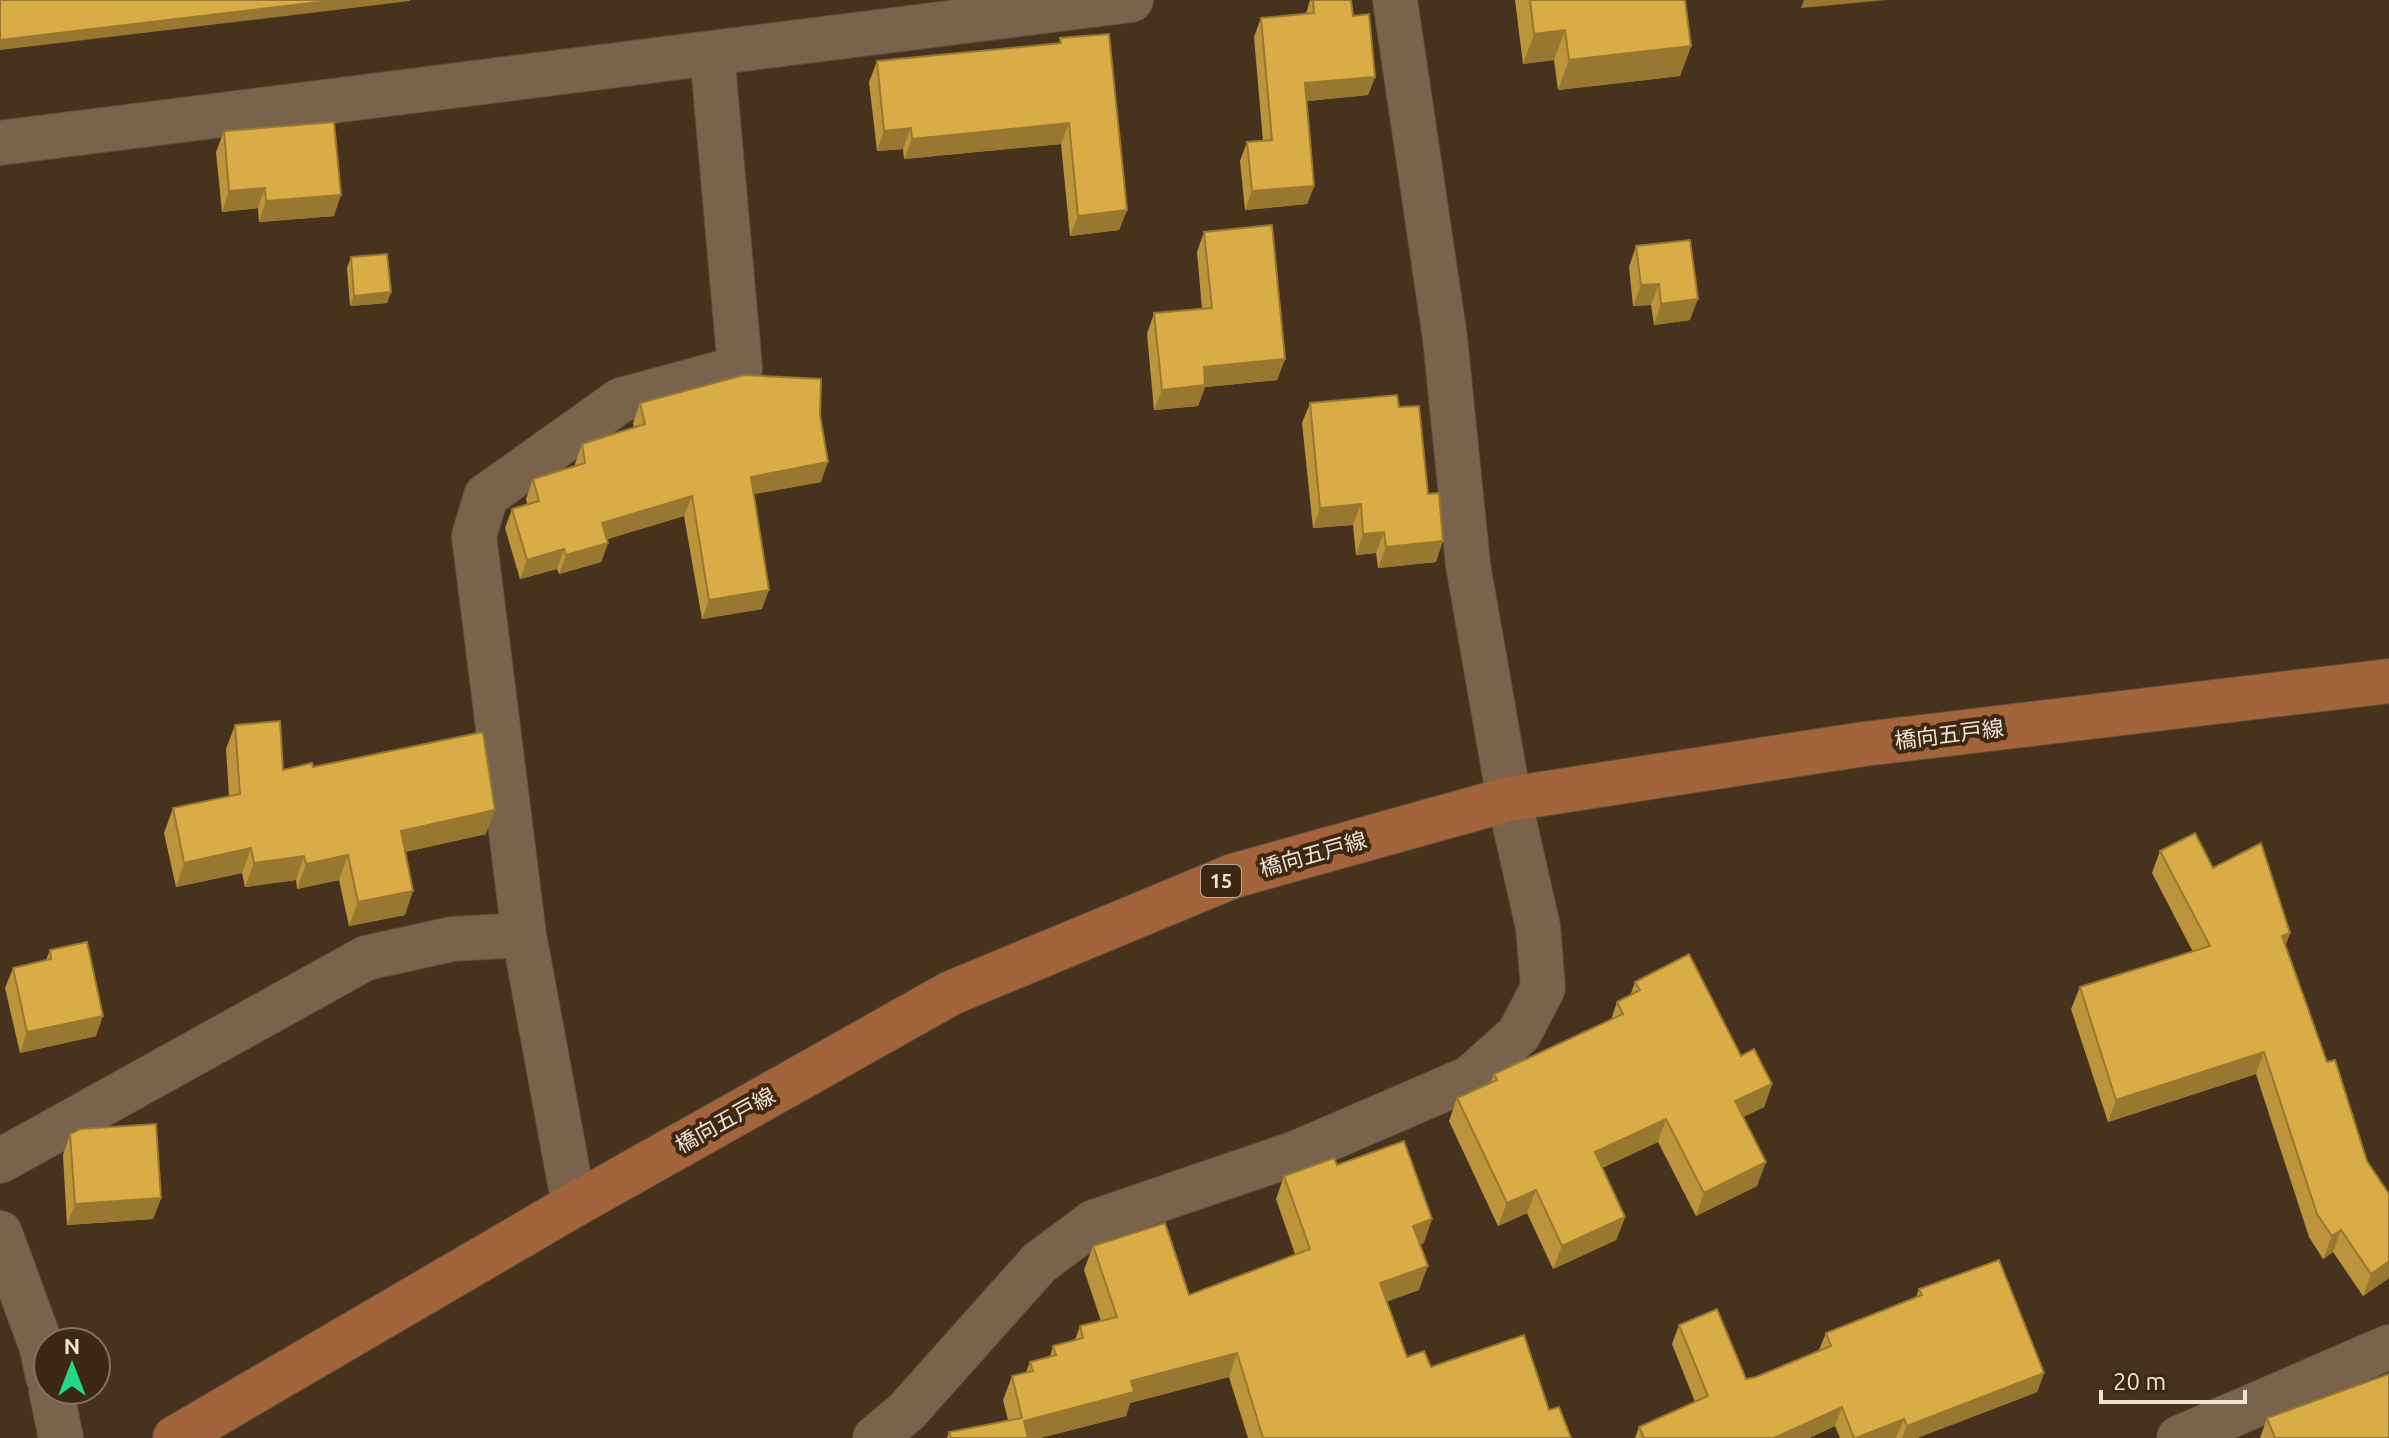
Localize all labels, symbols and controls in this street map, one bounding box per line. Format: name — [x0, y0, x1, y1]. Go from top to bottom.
street label: 橋向五戸線 — [1893, 714, 2005, 753]
street label: 橋向五戸線 — [1257, 826, 1369, 881]
road number: 15 — [1201, 865, 1241, 897]
street label: 橋向五戸線 — [671, 1082, 779, 1157]
north arrow — [32, 1326, 112, 1406]
text: N — [64, 1333, 80, 1358]
scale bar — [2101, 1354, 2245, 1404]
text: 20 m — [2113, 1368, 2166, 1395]

